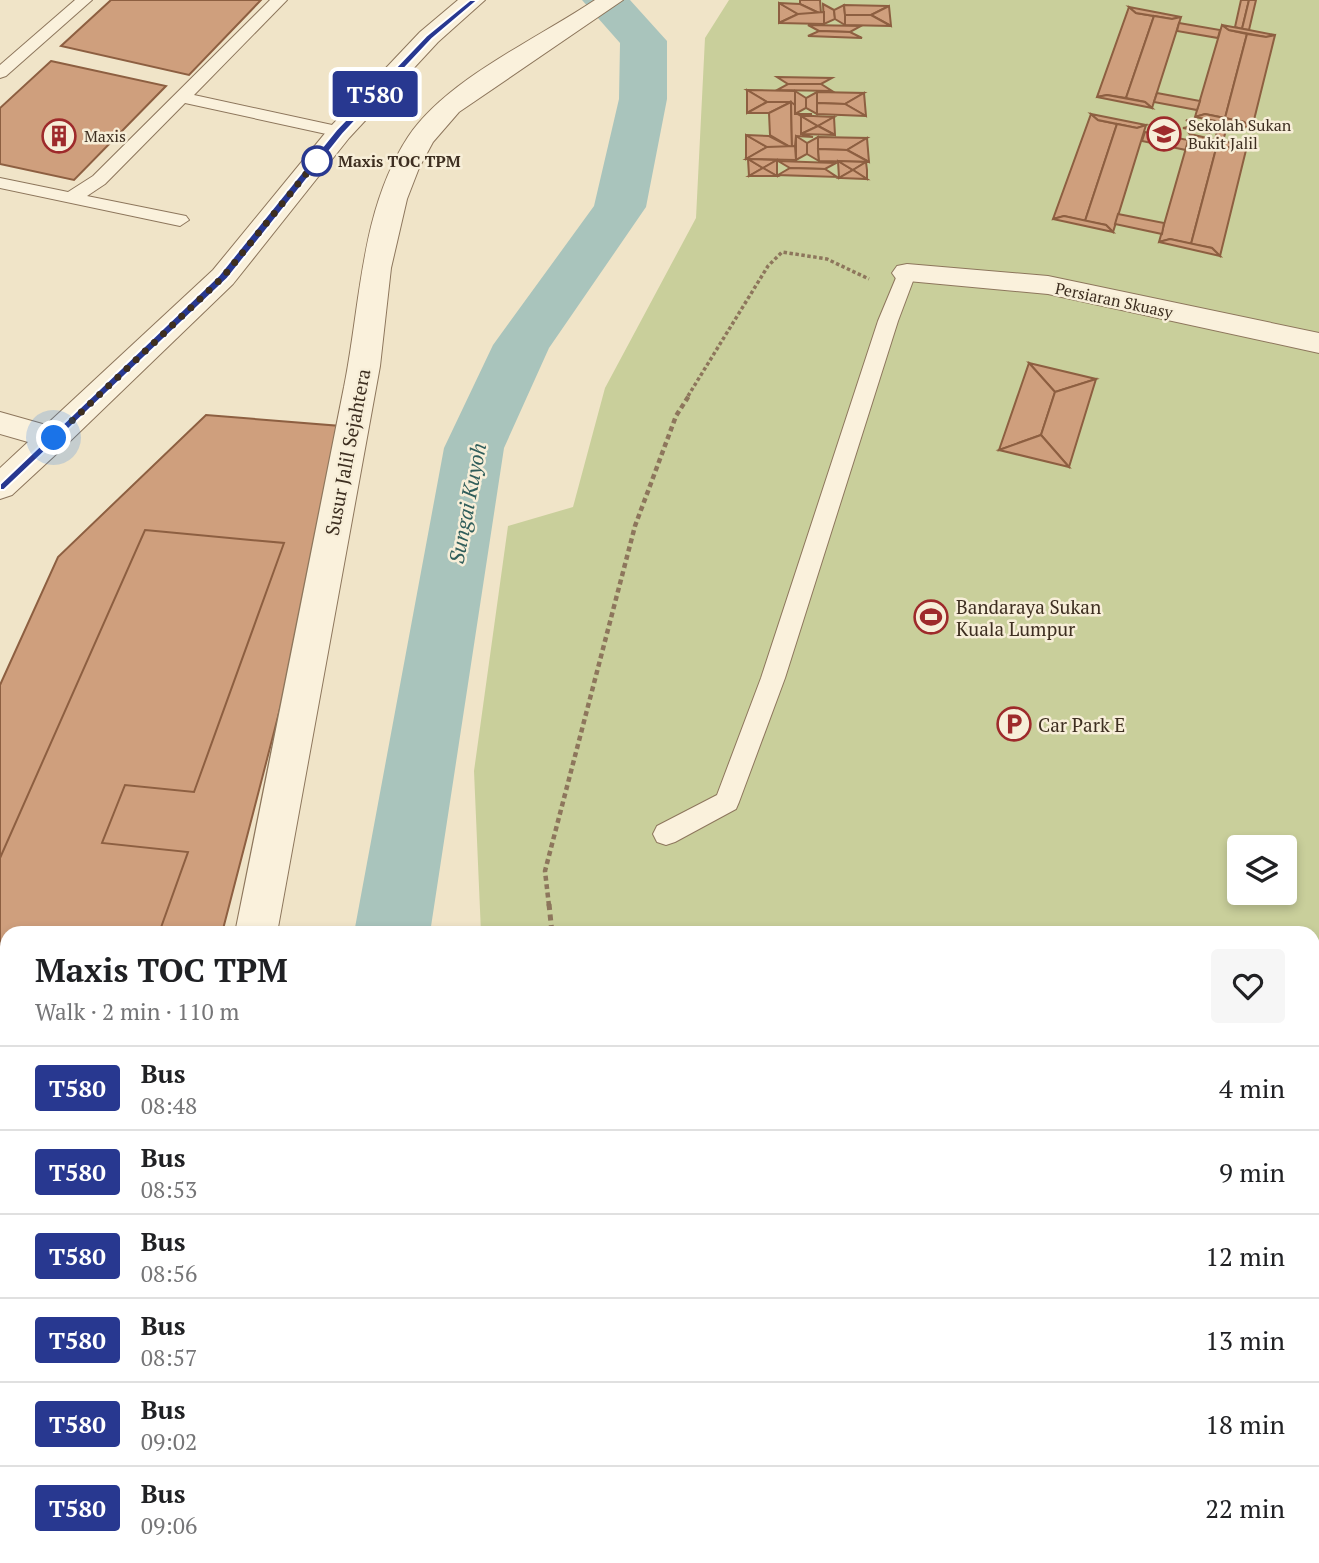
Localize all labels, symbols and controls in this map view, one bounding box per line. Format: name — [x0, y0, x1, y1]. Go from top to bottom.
line badge: T580 — [326, 71, 424, 117]
text: T580 — [347, 78, 403, 110]
place label: Sekolah Sukan Bukit Jalil — [1188, 114, 1292, 154]
school or university icon: Sekolah Sukan Bukit Jalil — [1145, 115, 1183, 153]
building icon: Maxis — [40, 117, 78, 155]
place label: Maxis — [84, 125, 126, 147]
marker: Maxis TOC TPM — [302, 146, 332, 176]
place label: Maxis TOC TPM — [338, 150, 461, 172]
street label: Persiaran Skuasy — [1053, 277, 1176, 323]
street label: Susur Jalil Sejahtera — [319, 366, 376, 538]
your location — [36, 420, 71, 455]
water label: Sungai Kuyoh — [442, 440, 492, 566]
place label: Bandaraya Sukan Kuala Lumpur — [956, 594, 1101, 641]
sports icon: Bandaraya Sukan Kuala Lumpur — [912, 598, 950, 636]
parking icon: Car Park E — [995, 705, 1033, 743]
place label: Car Park E — [1038, 712, 1125, 737]
map controls — [1227, 835, 1297, 905]
button: layers — [1227, 835, 1297, 905]
text: Maxis TOC TPM — [35, 948, 288, 991]
button: heart — [1211, 949, 1285, 1023]
text: Walk · 2 min · 110 m — [35, 996, 239, 1027]
text: Bus — [141, 1056, 186, 1090]
text: 4 min — [1219, 1071, 1285, 1105]
text: T580 — [49, 1072, 106, 1104]
text: 08:48 — [141, 1090, 197, 1121]
text: Bus — [141, 1140, 186, 1174]
text: 9 min — [1219, 1155, 1285, 1189]
text: T580 — [49, 1156, 106, 1188]
text: 08:53 — [141, 1174, 197, 1205]
text: Bus — [141, 1224, 186, 1258]
text: 12 min — [1205, 1239, 1285, 1273]
text: T580 — [49, 1240, 106, 1272]
text: 08:56 — [141, 1258, 197, 1289]
text: Bus — [141, 1308, 186, 1342]
text: 13 min — [1205, 1323, 1285, 1357]
text: T580 — [49, 1324, 106, 1356]
text: 08:57 — [141, 1342, 197, 1373]
text: Bus — [141, 1392, 186, 1426]
text: 18 min — [1205, 1407, 1285, 1441]
text: T580 — [49, 1408, 106, 1440]
text: 09:02 — [141, 1426, 197, 1457]
text: Bus — [141, 1476, 186, 1510]
text: 22 min — [1205, 1491, 1285, 1525]
text: T580 — [49, 1492, 106, 1524]
text: 09:06 — [141, 1510, 197, 1541]

